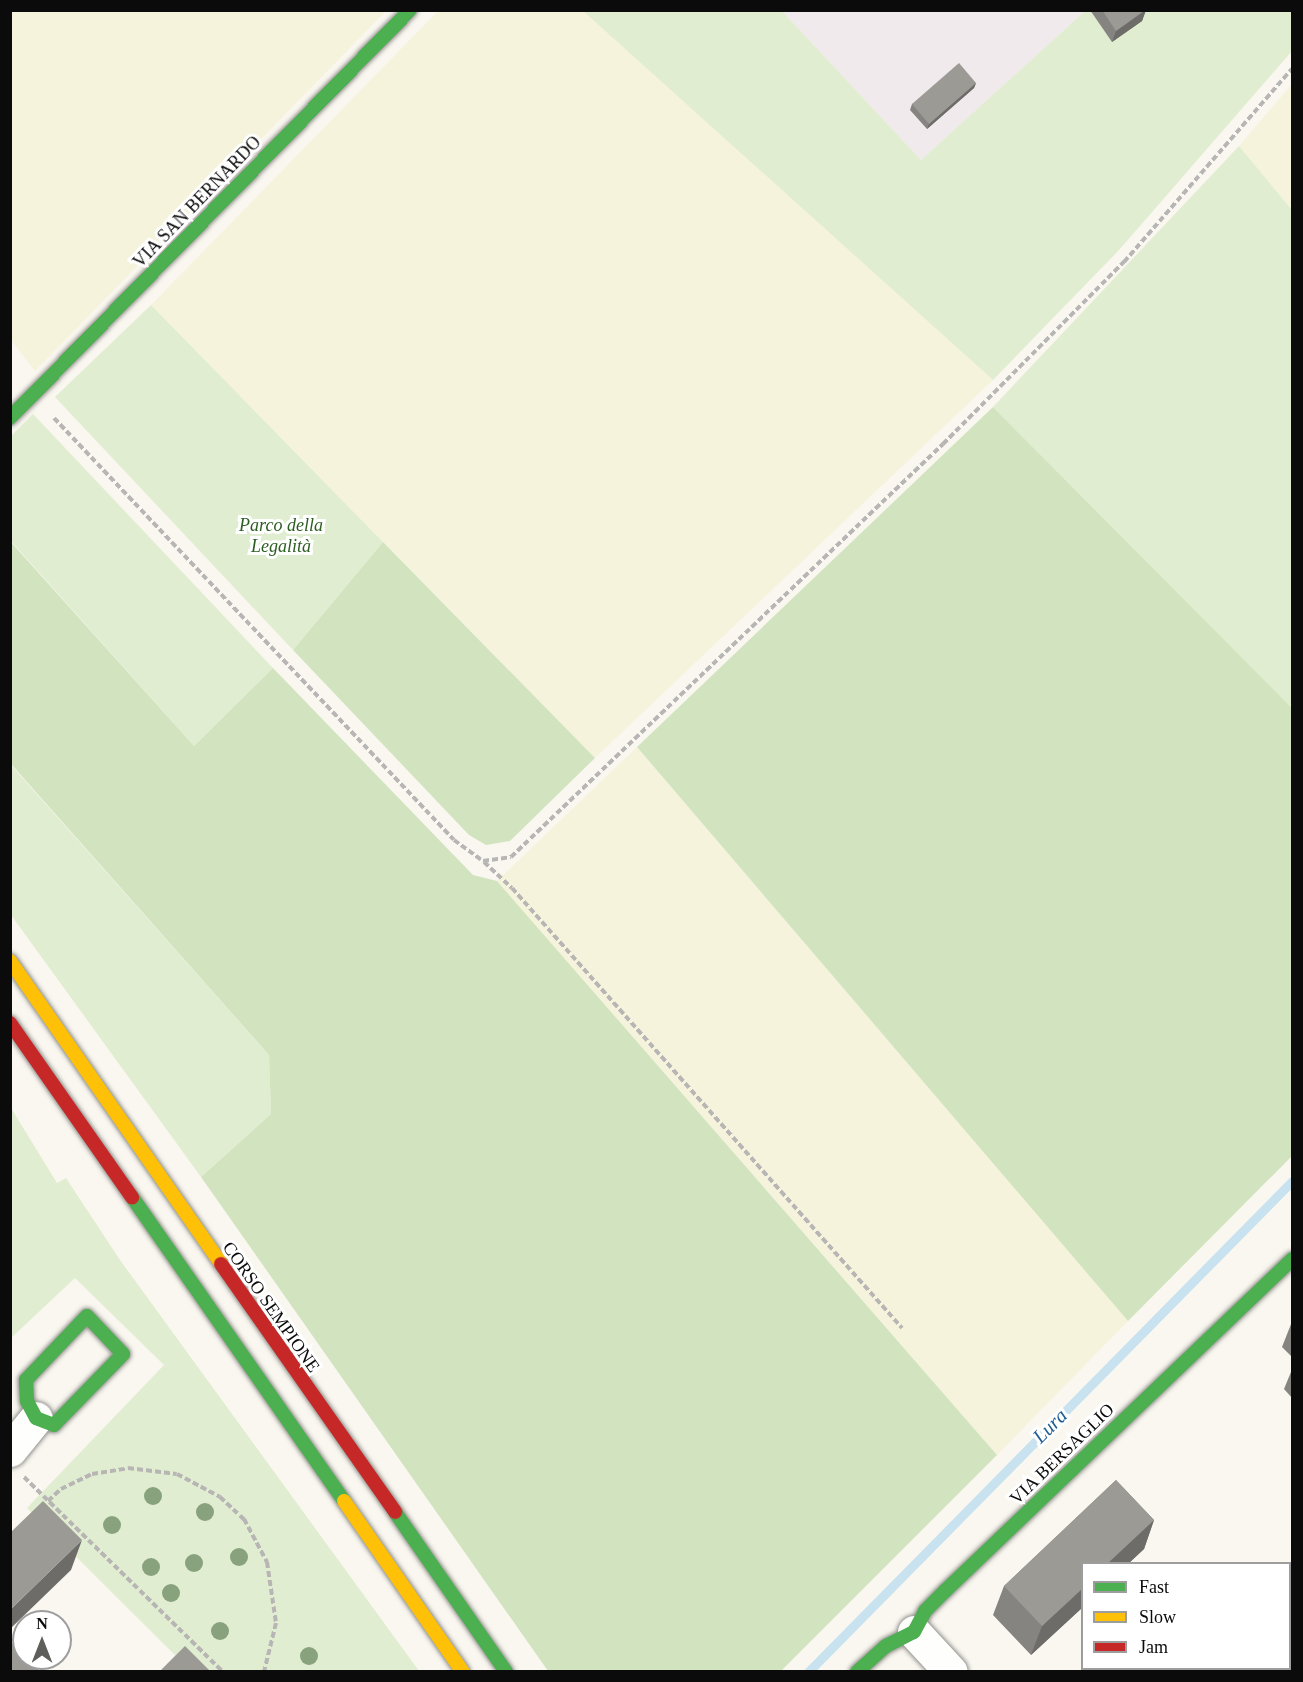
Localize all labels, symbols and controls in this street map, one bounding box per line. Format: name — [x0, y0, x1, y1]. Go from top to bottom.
street label: VIA SAN BERNARDO — [128, 131, 266, 273]
park label: Parco della Legalità — [239, 515, 323, 558]
street label: CORSO SEMPIONE — [218, 1238, 324, 1376]
street label: VIA BERSAGLIO — [1005, 1398, 1119, 1510]
water label: Lura — [1028, 1404, 1072, 1448]
legend — [1081, 1562, 1291, 1670]
text: Fast — [1139, 1577, 1169, 1597]
text: Slow — [1139, 1607, 1176, 1627]
north arrow — [12, 1610, 72, 1670]
text: N — [36, 1615, 48, 1632]
text: Jam — [1139, 1637, 1168, 1657]

